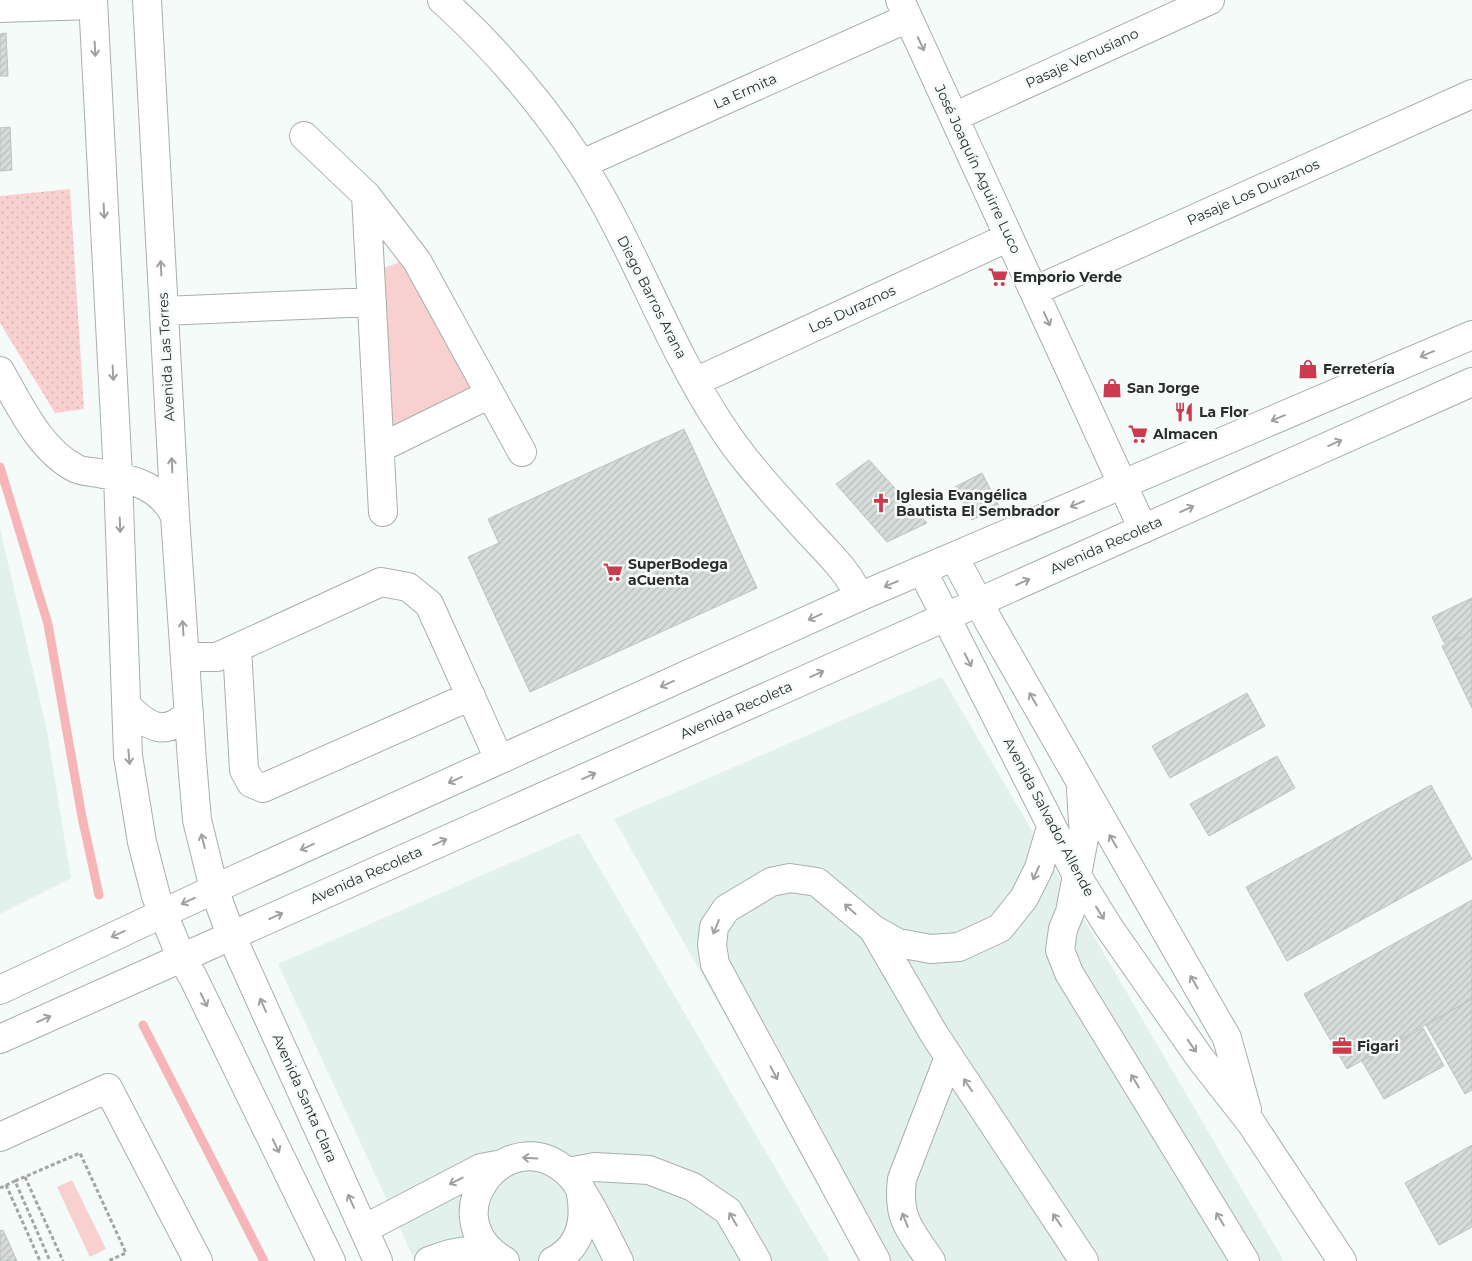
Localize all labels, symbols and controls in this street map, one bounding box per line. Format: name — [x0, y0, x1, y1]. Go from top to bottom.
street label: Pasaje Venusiano — [1023, 24, 1142, 92]
one-way arrow — [916, 36, 926, 51]
one-way arrow — [91, 40, 100, 56]
street label: La Ermita — [711, 69, 779, 113]
street label: José Joaquín Aguirre Luco — [930, 81, 1025, 257]
street label: Pasaje Los Duraznos — [1184, 155, 1322, 229]
one-way arrow — [99, 203, 108, 219]
street label: Diego Barros Arana — [613, 232, 691, 362]
one-way arrow — [157, 260, 166, 276]
supermarket icon: Emporio Verde — [987, 266, 1009, 288]
place label: Emporio Verde — [1013, 268, 1122, 286]
street label: Los Duraznos — [806, 281, 899, 337]
street label: Avenida Las Torres — [154, 292, 178, 422]
one-way arrow — [1042, 311, 1052, 326]
one-way arrow — [1420, 350, 1435, 360]
shop icon: Ferretería — [1297, 358, 1319, 380]
place label: Ferretería — [1323, 360, 1395, 378]
one-way arrow — [108, 365, 117, 381]
shop icon: San Jorge — [1101, 377, 1123, 399]
place label: San Jorge — [1127, 379, 1200, 397]
restaurant icon: La Flor — [1173, 401, 1195, 423]
place label: La Flor — [1199, 403, 1248, 421]
one-way arrow — [1271, 414, 1286, 424]
supermarket icon: Almacen — [1127, 423, 1149, 445]
place label: Almacen — [1152, 425, 1218, 443]
one-way arrow — [1327, 437, 1342, 447]
one-way arrow — [168, 458, 177, 474]
place label: Iglesia Evangélica Bautista El Sembrador — [896, 486, 1060, 520]
church icon: Iglesia Evangélica Bautista El Sembrador — [870, 492, 892, 514]
one-way arrow — [1070, 500, 1085, 509]
one-way arrow — [1179, 504, 1194, 514]
street label: Avenida Recoleta — [1047, 512, 1165, 578]
one-way arrow — [115, 516, 125, 532]
place label: SuperBodega aCuenta — [628, 555, 728, 589]
supermarket icon: SuperBodega aCuenta — [602, 561, 624, 583]
one-way arrow — [1015, 577, 1030, 587]
one-way arrow — [884, 579, 899, 589]
one-way arrow — [808, 613, 823, 623]
one-way arrow — [178, 620, 188, 636]
one-way arrow — [964, 652, 973, 667]
one-way arrow — [809, 669, 824, 678]
street label: Avenida Recoleta — [677, 677, 795, 743]
one-way arrow — [660, 680, 675, 689]
one-way arrow — [1028, 692, 1038, 707]
street label: Avenida Salvador Allende — [999, 734, 1099, 900]
one-way arrow — [124, 749, 134, 765]
one-way arrow — [581, 770, 596, 780]
one-way arrow — [448, 775, 463, 785]
one-way arrow — [198, 834, 207, 850]
one-way arrow — [1108, 834, 1118, 848]
one-way arrow — [432, 837, 447, 847]
one-way arrow — [300, 842, 315, 852]
street label: Avenida Recoleta — [307, 842, 425, 908]
one-way arrow — [1031, 865, 1041, 880]
one-way arrow — [181, 896, 196, 906]
one-way arrow — [843, 903, 856, 915]
one-way arrow — [1095, 905, 1105, 919]
one-way arrow — [268, 910, 283, 920]
one-way arrow — [711, 919, 720, 934]
one-way arrow — [111, 929, 126, 939]
one-way arrow — [1189, 975, 1199, 989]
one-way arrow — [200, 992, 210, 1007]
one-way arrow — [257, 998, 267, 1013]
one-way arrow — [36, 1014, 51, 1024]
street label: Avenida Santa Clara — [268, 1031, 342, 1165]
office icon: Figari — [1331, 1035, 1353, 1057]
place label: Figari — [1357, 1037, 1399, 1055]
one-way arrow — [1187, 1039, 1197, 1053]
one-way arrow — [770, 1065, 779, 1080]
one-way arrow — [1129, 1074, 1139, 1088]
one-way arrow — [962, 1078, 973, 1092]
one-way arrow — [272, 1138, 281, 1153]
one-way arrow — [522, 1153, 538, 1162]
one-way arrow — [448, 1176, 463, 1186]
one-way arrow — [346, 1194, 355, 1209]
one-way arrow — [727, 1212, 737, 1226]
one-way arrow — [900, 1213, 909, 1228]
one-way arrow — [1214, 1213, 1224, 1227]
one-way arrow — [1052, 1214, 1062, 1228]

